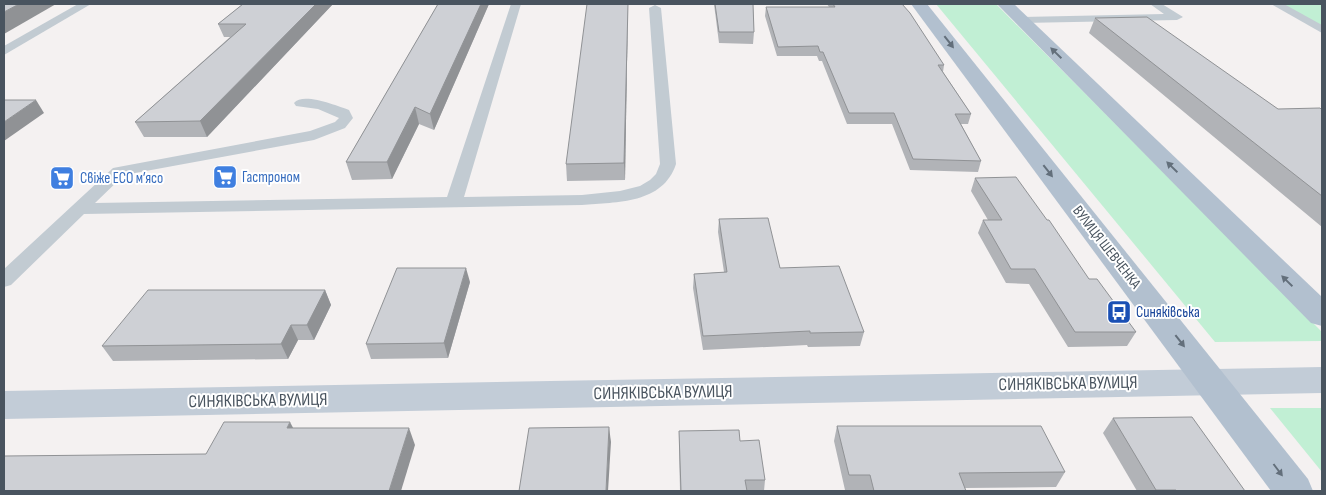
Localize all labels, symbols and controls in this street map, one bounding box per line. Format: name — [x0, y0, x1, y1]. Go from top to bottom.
one-way arrow — [944, 35, 954, 49]
one-way arrow — [1050, 47, 1062, 59]
one-way arrow — [1166, 161, 1178, 173]
supermarket icon: Гастроном — [212, 164, 238, 190]
one-way arrow — [1043, 164, 1054, 177]
supermarket icon: Свіже ECO м’ясо — [49, 165, 75, 191]
place label: Гастроном — [242, 168, 300, 187]
place label: Свіже ECO м’ясо — [80, 169, 163, 188]
street label: ВУЛИЦЯ ШЕВЧЕНКА — [1068, 202, 1145, 293]
one-way arrow — [1282, 275, 1294, 287]
bus stop icon: Синяківська — [1106, 299, 1132, 325]
place label: Синяківська — [1136, 303, 1200, 322]
one-way arrow — [1174, 334, 1185, 347]
street label: СИНЯКІВСЬКА ВУЛИЦЯ — [998, 372, 1138, 395]
street label: СИНЯКІВСЬКА ВУЛИЦЯ — [593, 381, 733, 404]
street label: СИНЯКІВСЬКА ВУЛИЦЯ — [188, 389, 328, 412]
one-way arrow — [1273, 463, 1284, 476]

